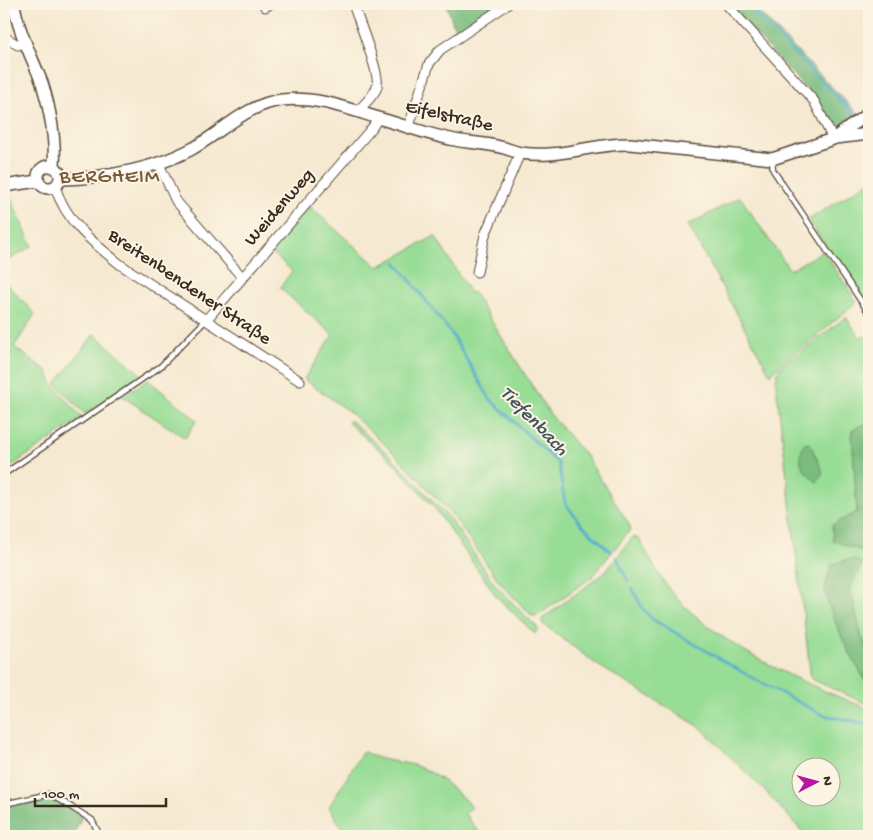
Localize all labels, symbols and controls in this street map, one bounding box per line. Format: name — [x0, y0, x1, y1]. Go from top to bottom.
street label: Eifelstraße — [403, 96, 495, 138]
street label: Weidenweg — [240, 164, 320, 252]
district label: BERGHEIM — [59, 166, 160, 191]
street label: Breitenbendener Straße — [102, 224, 275, 351]
water label: Tiefenbach — [494, 383, 572, 462]
north arrow — [790, 758, 840, 808]
scale bar — [35, 775, 166, 807]
text: N — [818, 775, 835, 786]
text: 100 m — [41, 786, 80, 804]

